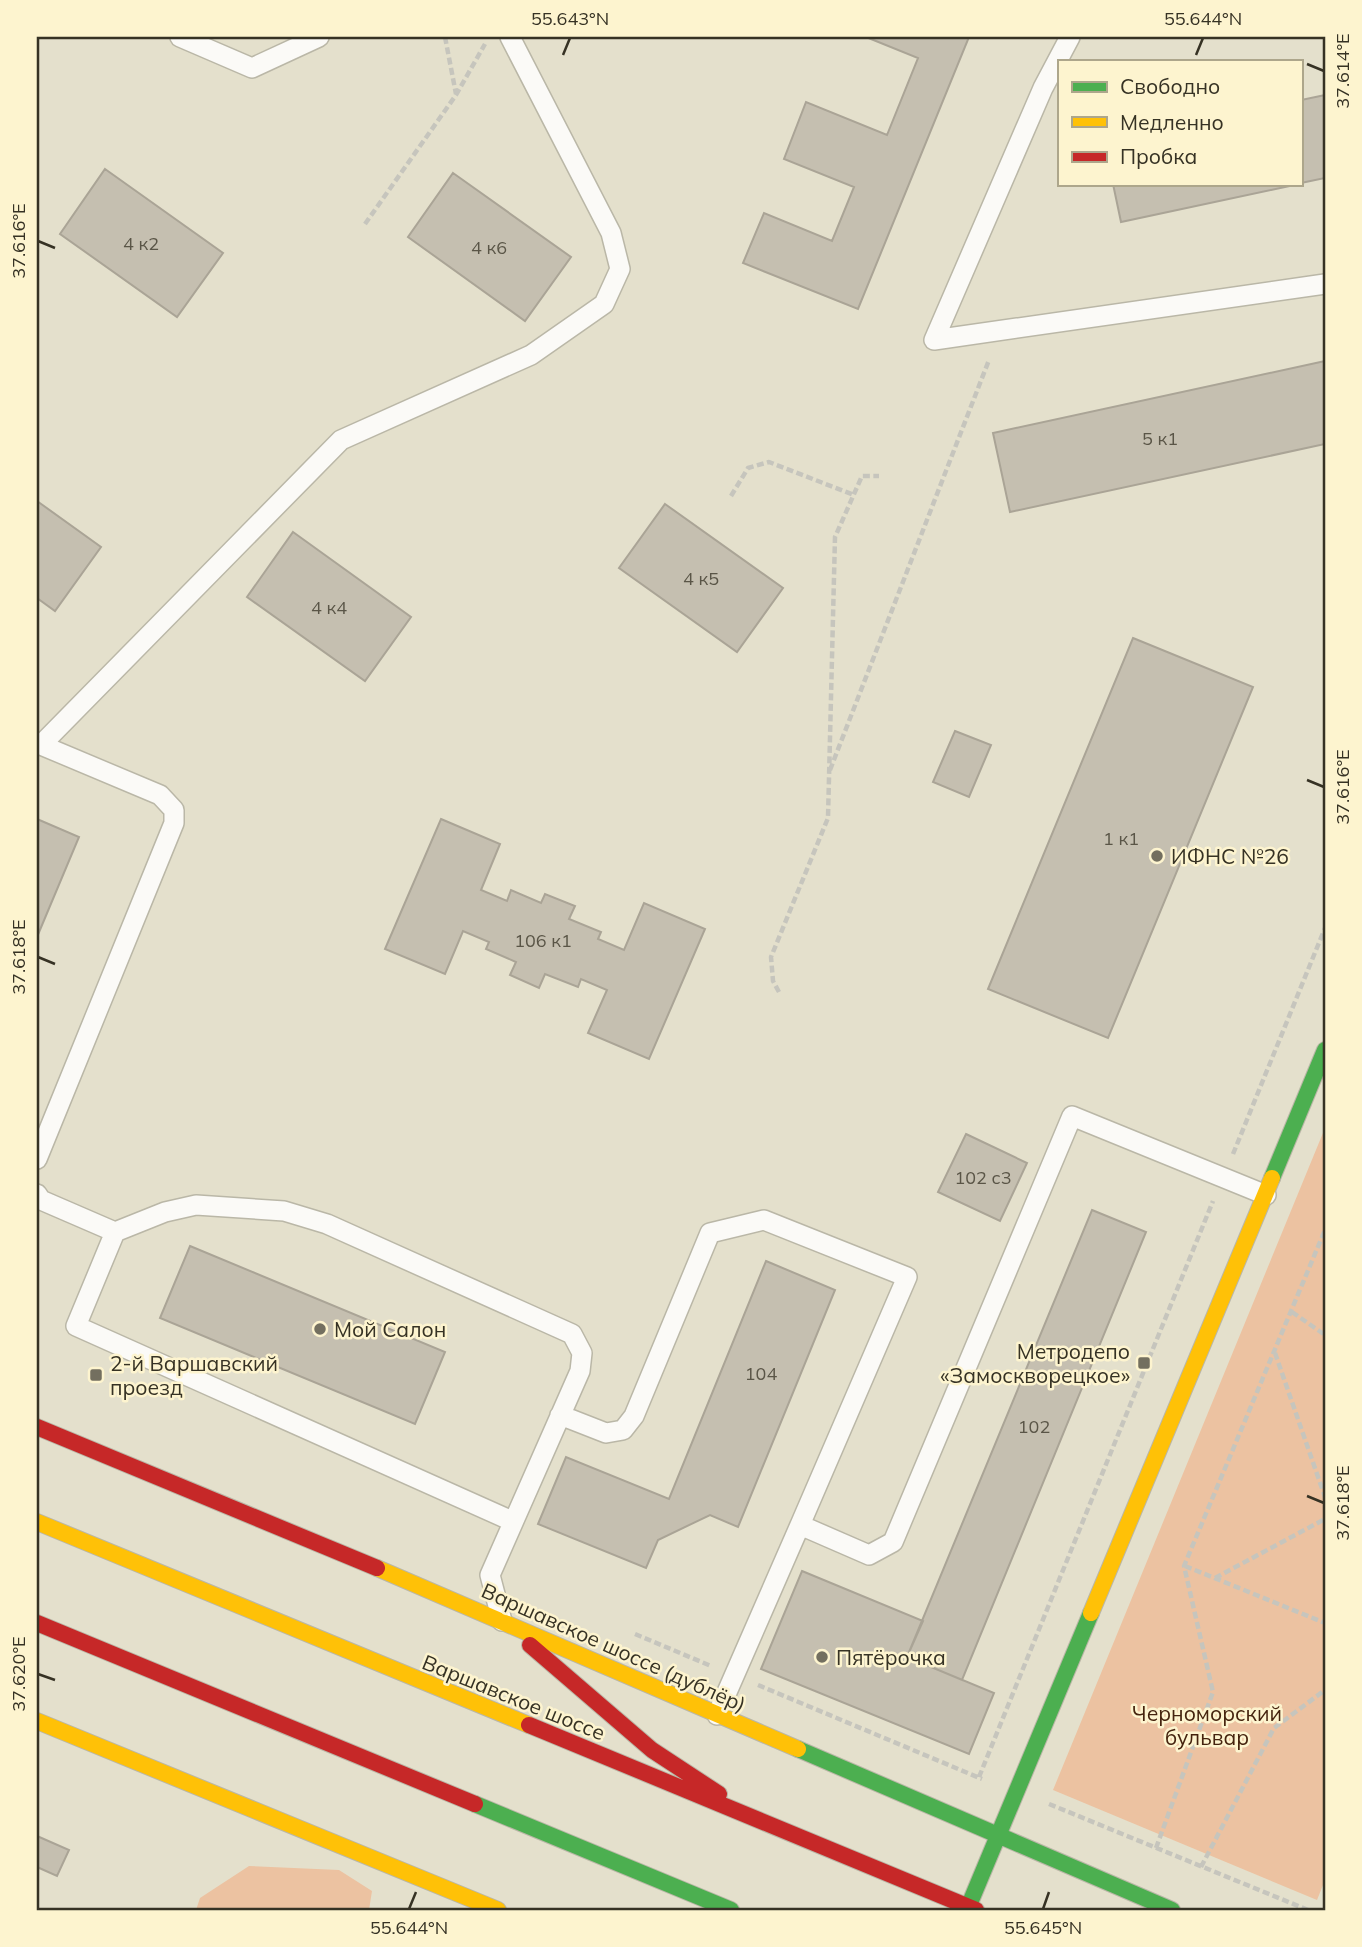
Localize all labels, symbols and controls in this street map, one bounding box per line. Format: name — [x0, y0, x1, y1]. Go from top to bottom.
text: 55.643°N — [531, 7, 609, 30]
text: 55.644°N — [1164, 7, 1242, 30]
text: 37.614°E — [1331, 33, 1354, 109]
legend — [1058, 60, 1302, 186]
text: Свободно — [1120, 73, 1220, 99]
text: Медленно — [1120, 109, 1224, 135]
text: Пробка — [1120, 143, 1197, 169]
text: 37.616°E — [7, 203, 30, 279]
house number: 4 к2 — [123, 232, 159, 255]
house number: 4 к6 — [471, 236, 507, 259]
house number: 5 к1 — [1142, 427, 1178, 450]
house number: 4 к5 — [683, 567, 719, 590]
house number: 4 к4 — [311, 596, 347, 619]
text: 37.616°E — [1331, 749, 1354, 825]
house number: 1 к1 — [1103, 827, 1139, 850]
place label: ИФНС №26 — [1171, 843, 1289, 869]
marker: ИФНС №26 — [1149, 848, 1165, 864]
text: 37.618°E — [7, 919, 30, 995]
house number: 106 к1 — [514, 929, 572, 952]
house number: 102 с3 — [955, 1166, 1012, 1189]
place label: Мой Салон — [334, 1316, 446, 1342]
marker: Мой Салон — [312, 1321, 328, 1337]
place label: Метродепо «Замоскворецкое» — [940, 1338, 1130, 1388]
place label: 2-й Варшавский проезд — [110, 1350, 278, 1400]
marker: Метродепо «Замоскворецкое» — [1136, 1355, 1152, 1371]
house number: 104 — [745, 1362, 777, 1385]
marker: 2-й Варшавский проезд — [88, 1367, 104, 1383]
house number: 102 — [1018, 1415, 1050, 1438]
text: 37.618°E — [1331, 1465, 1354, 1541]
street label: Варшавское шоссе (дублёр) — [478, 1577, 750, 1717]
text: 37.620°E — [7, 1636, 30, 1712]
place label: Пятёрочка — [836, 1644, 946, 1670]
street label: Варшавское шоссе — [419, 1649, 609, 1745]
marker: Пятёрочка — [814, 1649, 830, 1665]
park label: Черноморский бульвар — [1132, 1700, 1282, 1750]
text: 55.644°N — [370, 1916, 448, 1939]
text: 55.645°N — [1004, 1916, 1082, 1939]

